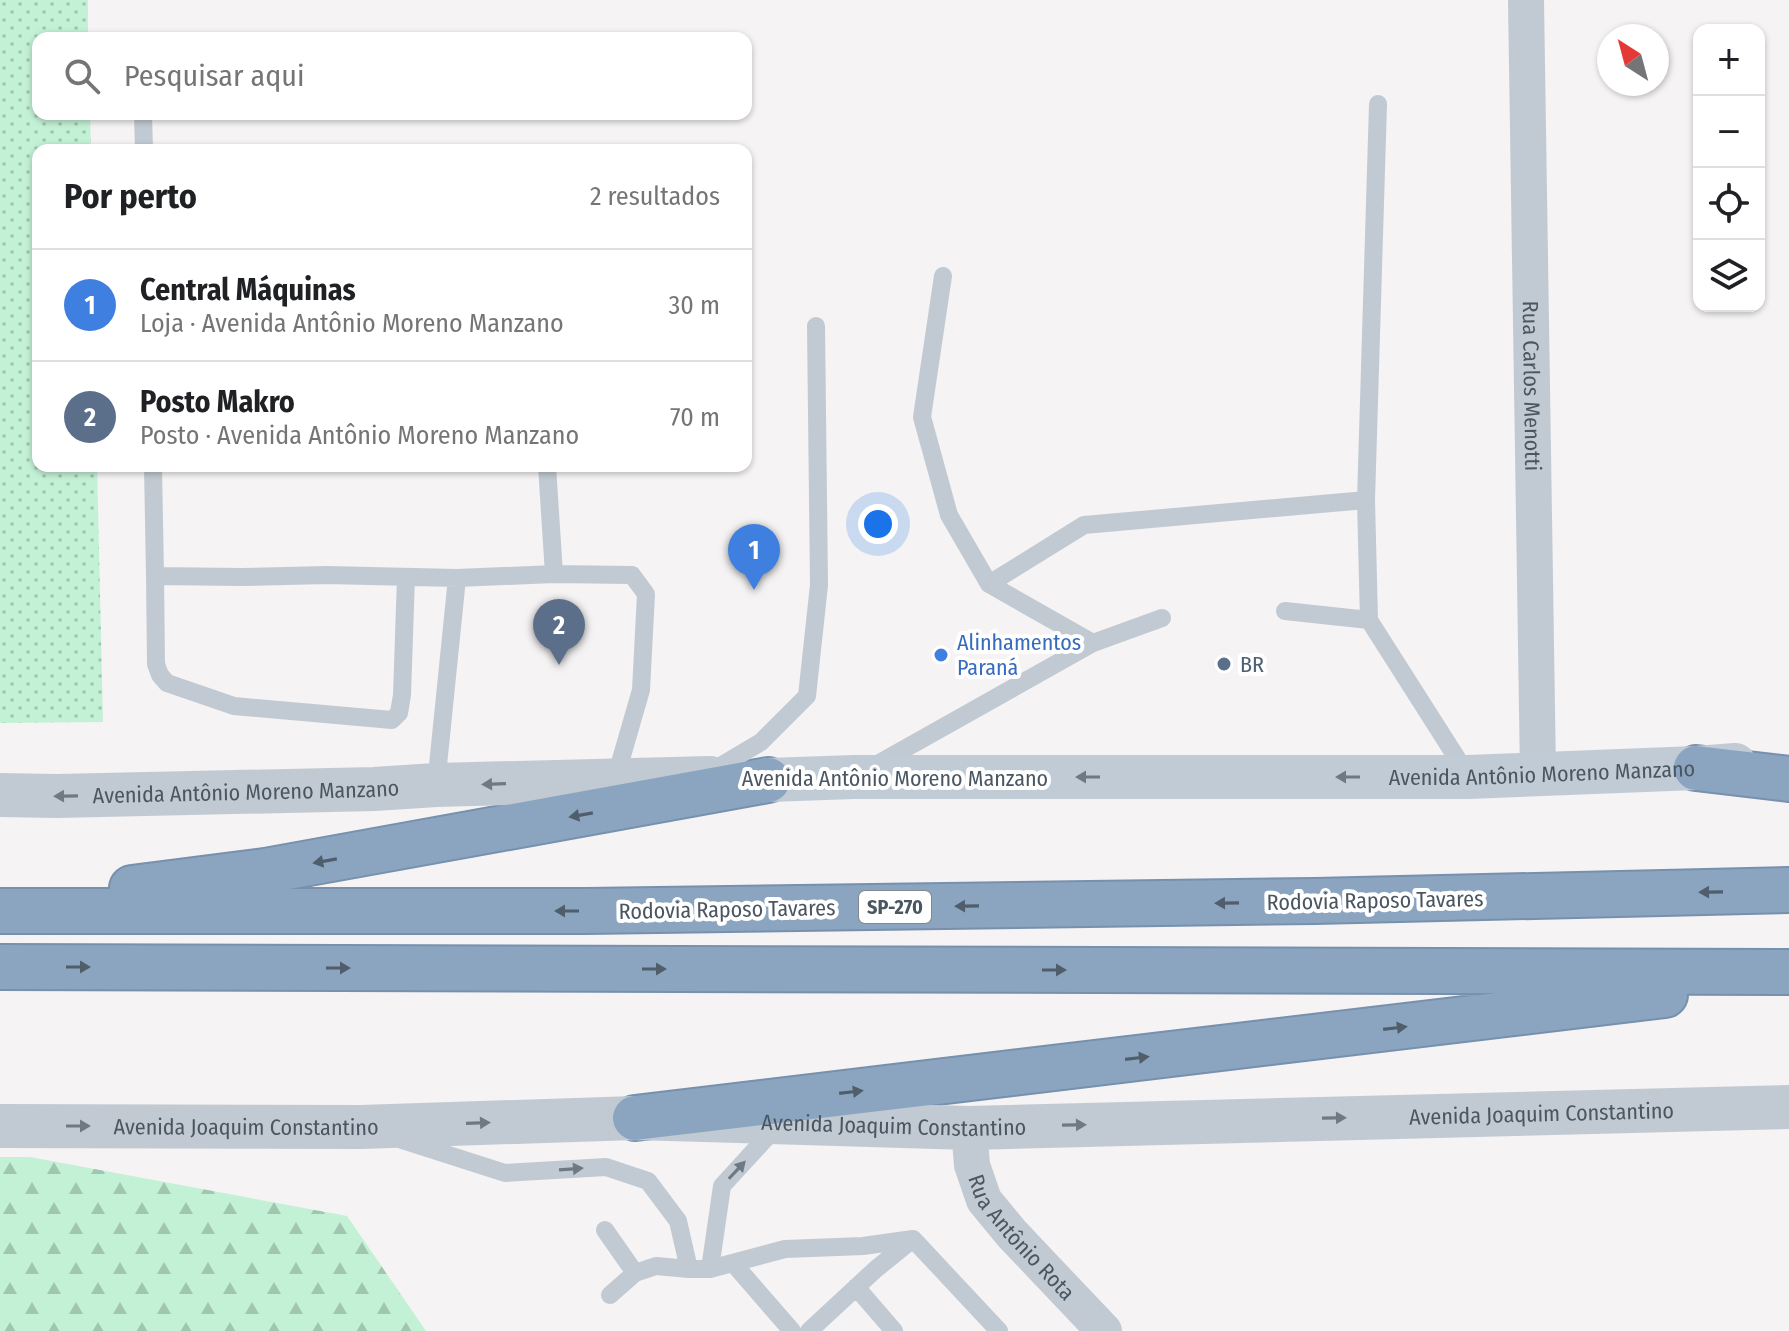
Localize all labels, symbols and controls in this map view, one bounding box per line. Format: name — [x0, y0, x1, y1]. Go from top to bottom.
north arrow — [1597, 24, 1669, 96]
map controls — [1693, 24, 1765, 312]
button: + — [1693, 24, 1765, 96]
search box — [32, 32, 752, 120]
icon: search — [60, 54, 104, 98]
text: Pesquisar aqui — [124, 58, 305, 94]
button: − — [1693, 96, 1765, 168]
button: locate — [1693, 168, 1765, 240]
text: Por perto — [64, 176, 197, 217]
text: 2 resultados — [590, 181, 720, 212]
button: layers — [1693, 240, 1765, 312]
text: Central Máquinas — [140, 272, 356, 308]
text: 1 — [85, 290, 96, 321]
text: 30 m — [669, 290, 720, 321]
street label: Rua Carlos Menotti — [1517, 301, 1546, 471]
text: Loja · Avenida Antônio Moreno Manzano — [140, 308, 564, 339]
text: Posto Makro — [140, 384, 295, 420]
text: 2 — [84, 402, 96, 433]
text: 70 m — [670, 402, 720, 433]
text: Posto · Avenida Antônio Moreno Manzano — [140, 420, 579, 451]
your location — [858, 504, 898, 544]
pin: 1 — [728, 524, 780, 590]
pin: 2 — [533, 599, 585, 665]
place label: Alinhamentos Paraná — [957, 629, 1081, 681]
marker: Alinhamentos Paraná — [932, 646, 950, 664]
place label: BR — [1240, 651, 1264, 678]
marker: BR — [1215, 655, 1233, 673]
street label: Avenida Antônio Moreno Manzano — [1389, 755, 1696, 791]
street label: Avenida Antônio Moreno Manzano — [742, 765, 1048, 792]
one-way arrow — [1075, 771, 1100, 783]
one-way arrow — [1335, 771, 1360, 783]
street label: Avenida Antônio Moreno Manzano — [92, 774, 400, 809]
one-way arrow — [481, 777, 506, 790]
one-way arrow — [53, 789, 78, 802]
one-way arrow — [568, 809, 593, 821]
one-way arrow — [312, 855, 337, 867]
street label: Rodovia Raposo Tavares — [1266, 885, 1484, 916]
one-way arrow — [1698, 885, 1723, 898]
road number: SP-270 — [859, 891, 931, 923]
street label: Rodovia Raposo Tavares — [618, 894, 836, 925]
one-way arrow — [1214, 896, 1239, 909]
one-way arrow — [954, 900, 979, 912]
one-way arrow — [554, 905, 579, 917]
one-way arrow — [66, 961, 91, 973]
one-way arrow — [326, 962, 351, 974]
one-way arrow — [642, 963, 667, 975]
one-way arrow — [1042, 964, 1067, 976]
one-way arrow — [1383, 1021, 1408, 1034]
one-way arrow — [1125, 1052, 1150, 1065]
one-way arrow — [839, 1086, 864, 1099]
street label: Avenida Joaquim Constantino — [1409, 1097, 1674, 1131]
street label: Avenida Joaquim Constantino — [761, 1109, 1026, 1142]
one-way arrow — [1322, 1112, 1347, 1124]
street label: Avenida Joaquim Constantino — [114, 1113, 379, 1141]
one-way arrow — [466, 1116, 491, 1129]
one-way arrow — [1062, 1118, 1087, 1131]
one-way arrow — [66, 1120, 91, 1132]
one-way arrow — [728, 1160, 746, 1179]
one-way arrow — [559, 1162, 584, 1175]
street label: Rua Antônio Rota — [962, 1171, 1081, 1306]

